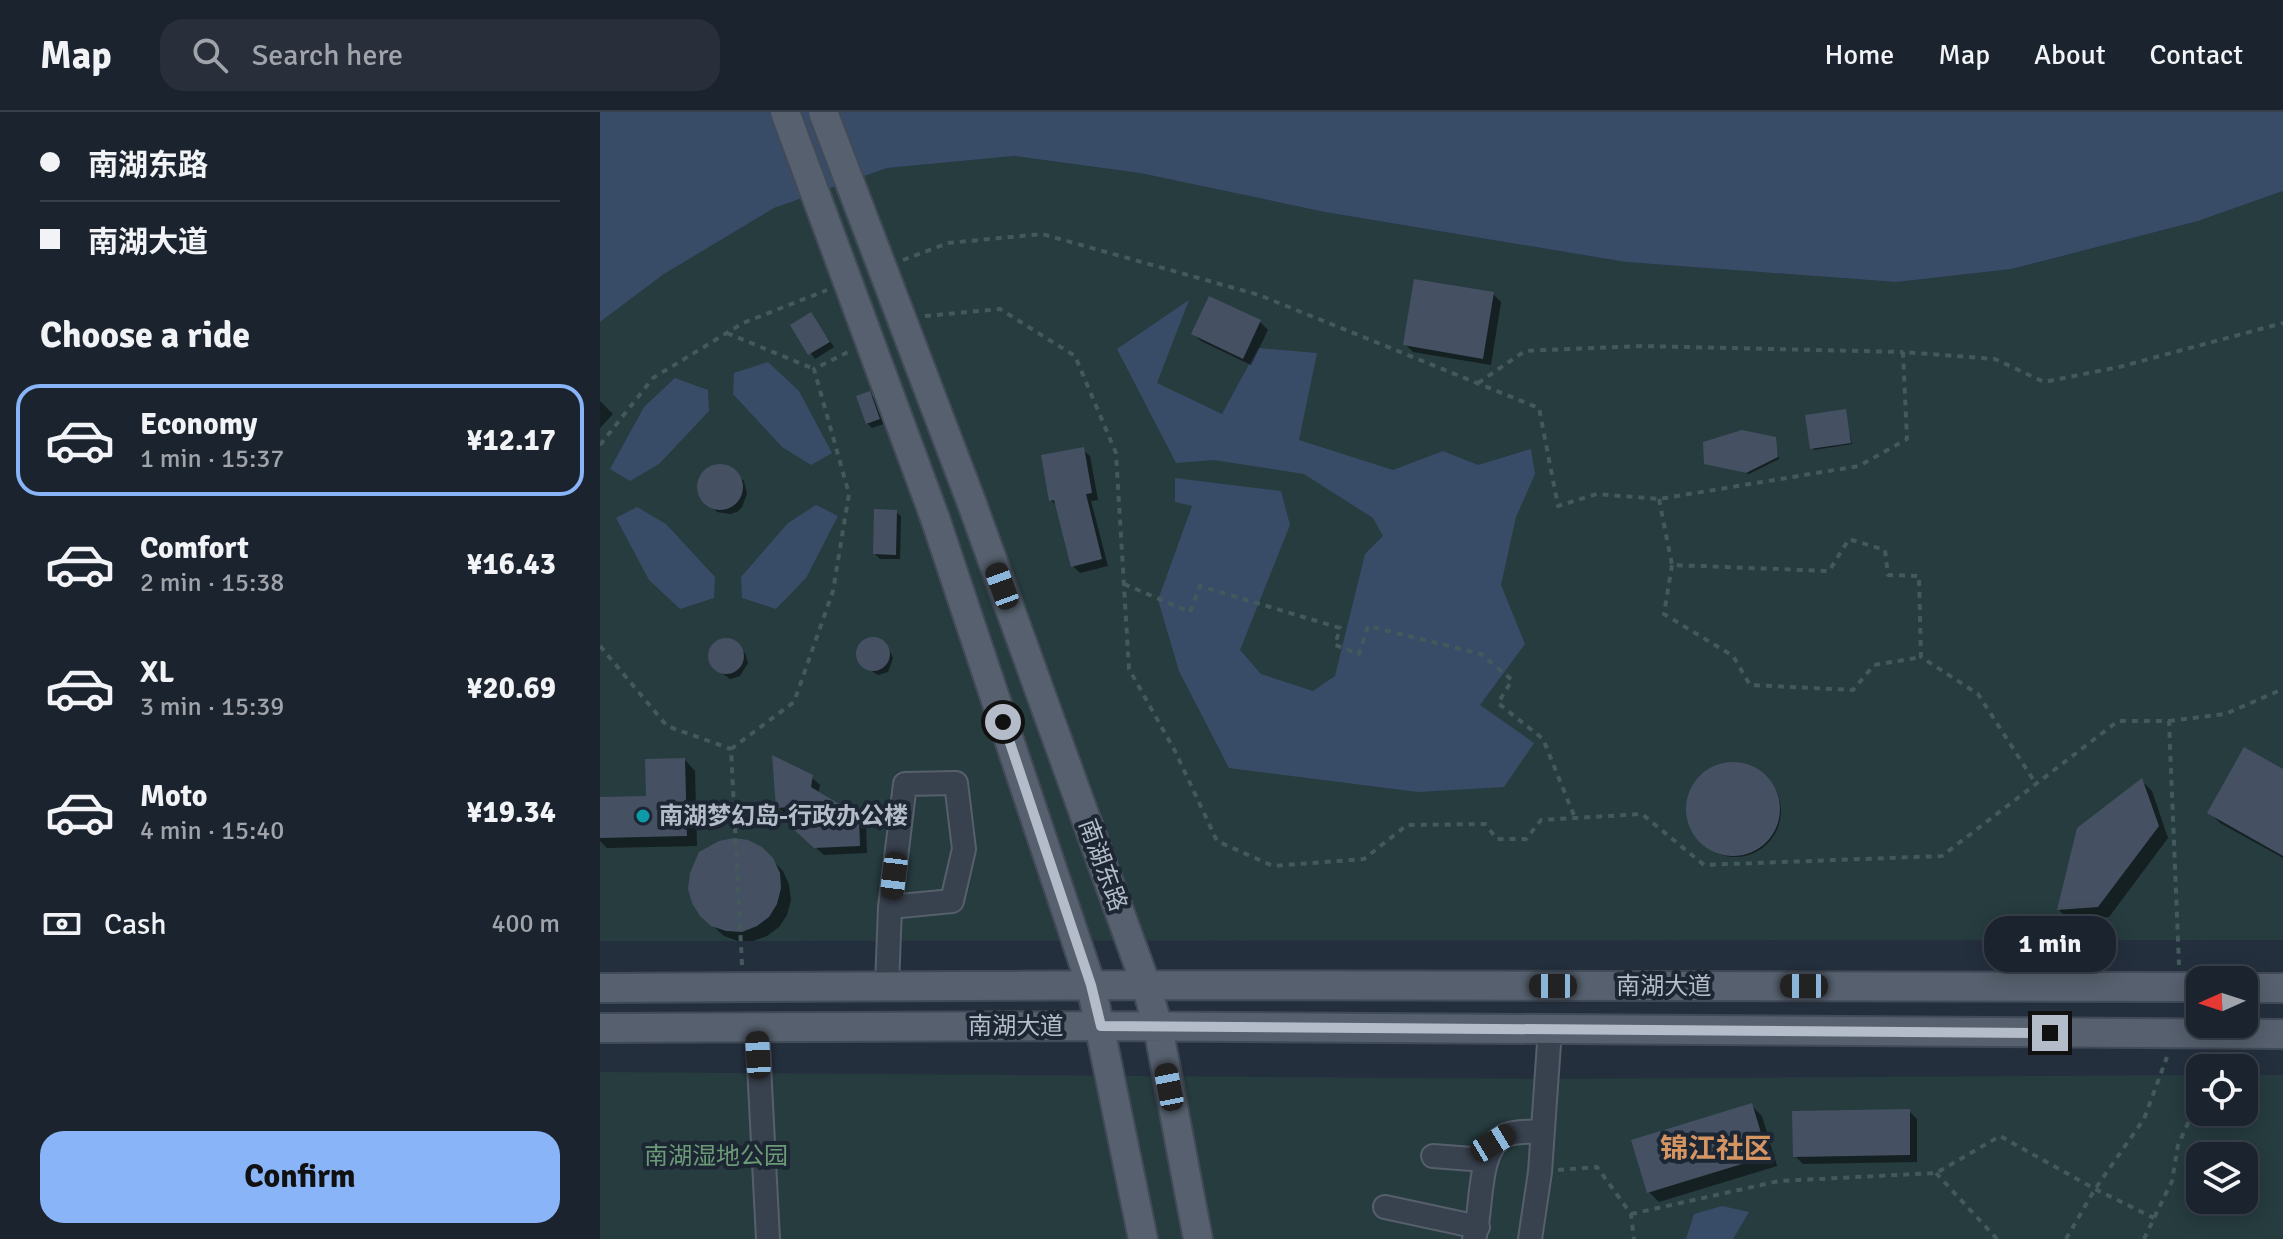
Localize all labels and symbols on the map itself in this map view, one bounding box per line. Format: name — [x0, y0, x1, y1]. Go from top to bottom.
car — [983, 559, 1021, 613]
route start — [985, 704, 1021, 740]
place label: 南湖梦幻岛-行政办公楼 — [659, 801, 908, 831]
marker: 南湖梦幻岛-行政办公楼 — [634, 807, 652, 825]
street label: 南湖东路 — [1072, 815, 1134, 915]
car — [879, 851, 909, 901]
callout: 1 min — [1984, 917, 2116, 973]
north arrow — [2186, 966, 2258, 1038]
street label: 南湖大道 — [1616, 971, 1712, 1001]
car — [1529, 974, 1577, 998]
car — [1780, 974, 1828, 998]
street label: 南湖大道 — [968, 1011, 1064, 1041]
route end — [2032, 1015, 2068, 1051]
car — [745, 1030, 771, 1080]
car — [1153, 1061, 1185, 1113]
car — [1466, 1120, 1520, 1166]
district label: 锦江社区 — [1660, 1132, 1772, 1166]
park label: 南湖湿地公园 — [644, 1141, 788, 1171]

